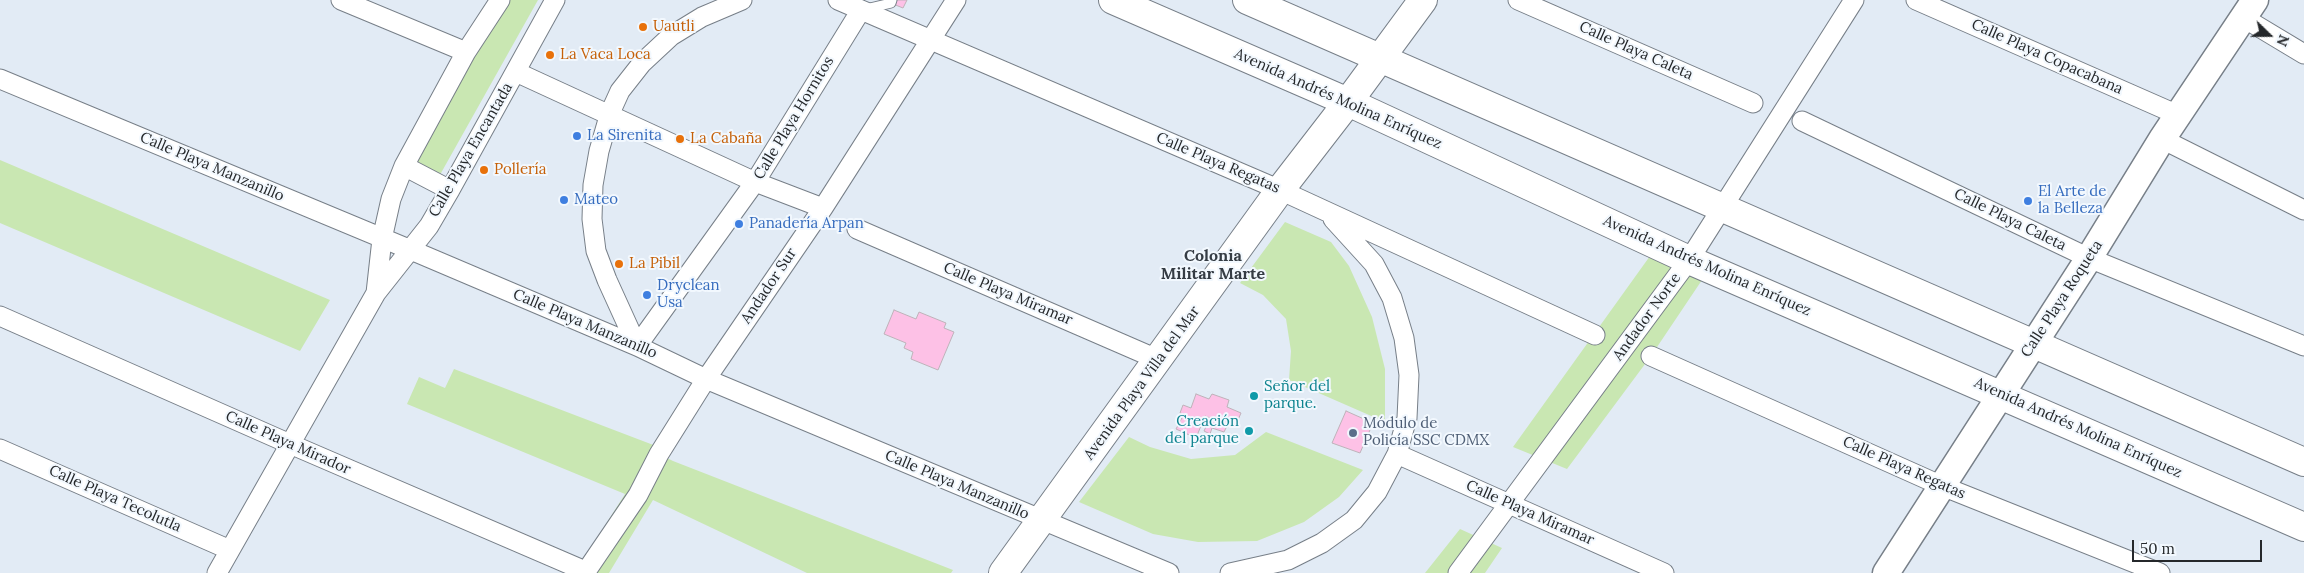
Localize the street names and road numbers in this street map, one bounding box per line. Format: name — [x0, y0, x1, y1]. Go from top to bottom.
street label: Calle Playa Copacabana — [1969, 15, 2125, 99]
street label: Calle Playa Caleta — [1576, 18, 1696, 84]
street label: Avenida Andrés Molina Enríquez — [1231, 45, 1445, 153]
street label: Calle Playa Hornitos — [750, 53, 838, 183]
street label: Calle Playa Encantada — [425, 80, 517, 220]
street label: Calle Playa Manzanillo — [137, 128, 287, 206]
street label: Calle Playa Regatas — [1153, 129, 1283, 197]
street label: Calle Playa Caleta — [1951, 185, 2069, 255]
street label: Avenida Andrés Molina Enríquez — [1600, 212, 1814, 320]
street label: Calle Playa Roqueta — [2017, 237, 2107, 361]
street label: Andador Sur — [737, 245, 801, 327]
street label: Calle Playa Miramar — [941, 259, 1075, 329]
street label: Andador Norte — [1609, 270, 1685, 364]
street label: Calle Playa Manzanillo — [510, 285, 660, 363]
street label: Avenida Playa Villa del Mar — [1080, 303, 1204, 463]
street label: Avenida Andrés Molina Enríquez — [1971, 374, 2185, 482]
street label: Calle Playa Mirador — [223, 407, 353, 479]
street label: Calle Playa Regatas — [1840, 433, 1968, 503]
street label: Calle Playa Manzanillo — [882, 446, 1032, 524]
street label: Calle Playa Tecolutla — [46, 462, 184, 536]
street label: Calle Playa Miramar — [1463, 477, 1597, 549]

